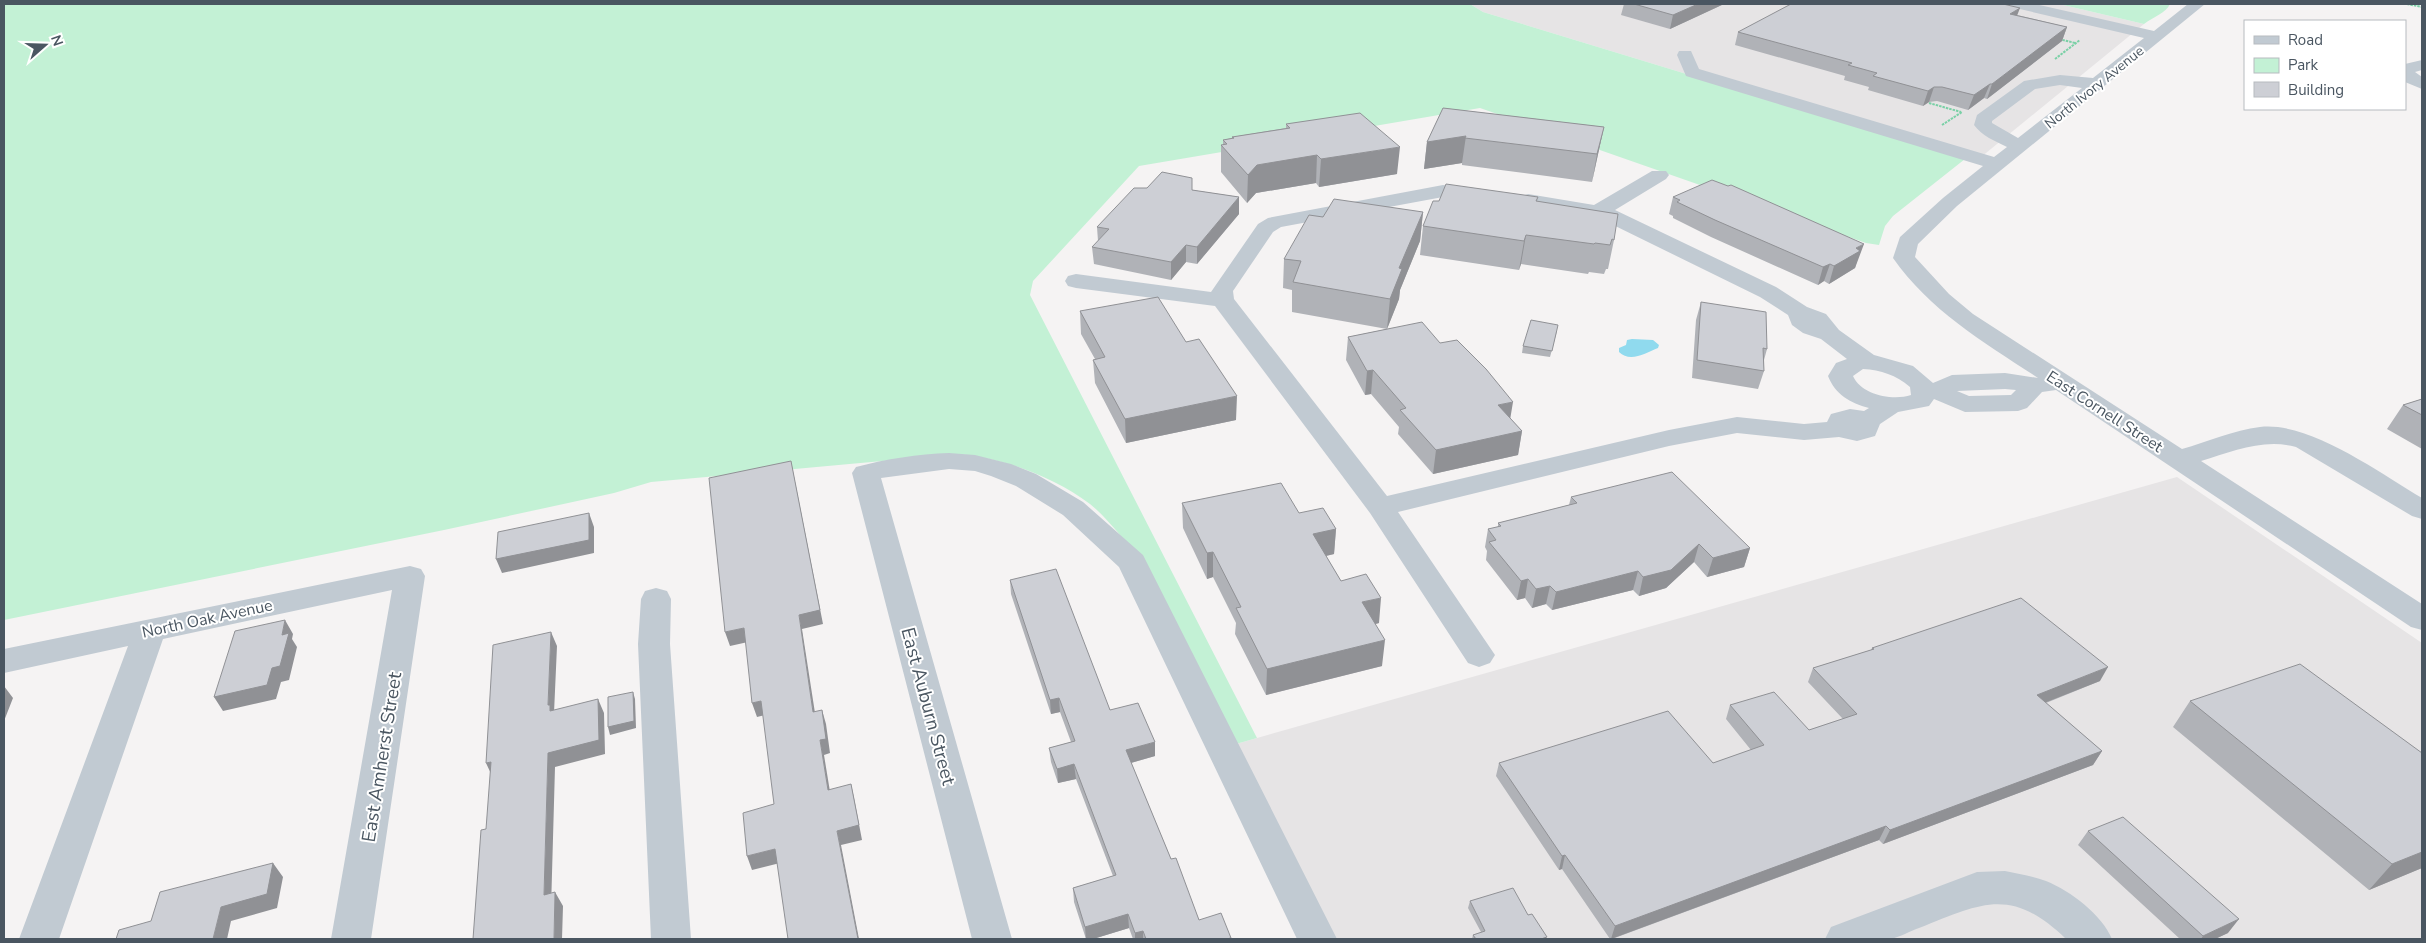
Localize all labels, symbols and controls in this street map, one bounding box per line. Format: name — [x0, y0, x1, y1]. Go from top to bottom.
north arrow — [20, 20, 70, 70]
legend — [2244, 20, 2406, 110]
text: Road — [2288, 30, 2323, 50]
text: N — [46, 33, 67, 49]
street label: North Ivory Avenue — [2041, 42, 2148, 133]
text: Park — [2288, 55, 2318, 75]
text: Building — [2288, 80, 2344, 100]
street label: East Cornell Street — [2042, 366, 2167, 458]
street label: North Oak Avenue — [140, 594, 275, 644]
street label: East Auburn Street — [894, 625, 962, 788]
street label: East Amherst Street — [356, 670, 408, 844]

